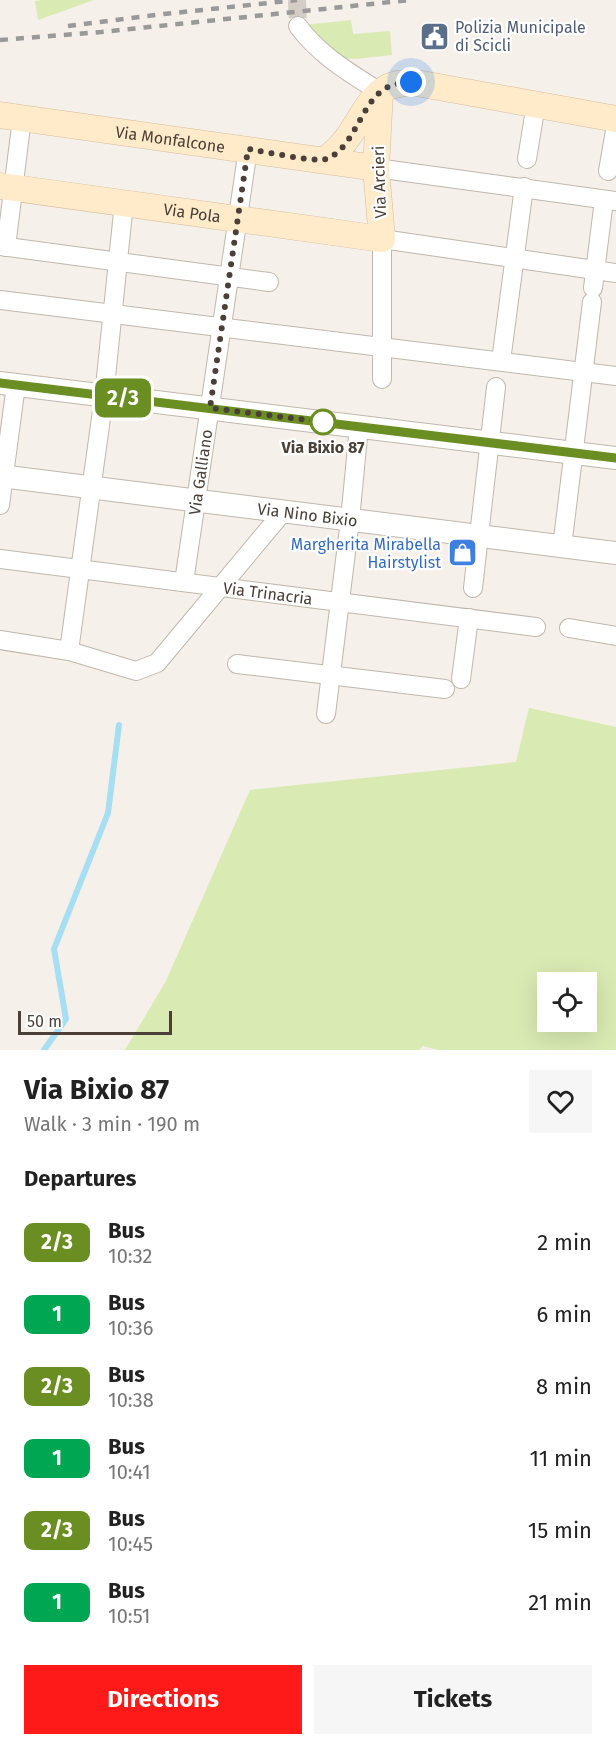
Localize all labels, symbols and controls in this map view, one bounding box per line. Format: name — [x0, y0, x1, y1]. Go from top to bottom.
place label: Polizia Municipale di Scicli — [455, 18, 586, 55]
public building icon: Polizia Municipale di Scicli — [418, 20, 450, 52]
your location — [396, 67, 426, 97]
street label: Via Monfalcone — [114, 122, 226, 157]
street label: Via Arcieri — [369, 145, 390, 219]
street label: Via Pola — [162, 200, 222, 227]
line badge: 2/3 — [88, 378, 158, 418]
text: 2/3 — [107, 385, 139, 411]
marker: Via Bixio 87 — [310, 409, 336, 435]
street label: Via Galliano — [185, 428, 216, 516]
place label: Via Bixio 87 — [281, 438, 365, 457]
street label: Via Nino Bixio — [256, 499, 359, 531]
place label: Margherita Mirabella Hairstylist — [291, 535, 441, 572]
shop icon: Margherita Mirabella Hairstylist — [446, 537, 478, 569]
street label: Via Trinacria — [222, 578, 314, 609]
map controls — [537, 972, 597, 1032]
button: locate — [537, 972, 597, 1032]
scale bar — [18, 1008, 172, 1036]
text: 50 m — [27, 1012, 62, 1031]
button: heart — [529, 1070, 592, 1133]
text: Via Bixio 87 — [24, 1073, 169, 1106]
text: Walk · 3 min · 190 m — [24, 1112, 200, 1136]
text: Departures — [24, 1165, 136, 1192]
text: Bus — [108, 1217, 145, 1244]
text: 2/3 — [41, 1229, 73, 1255]
text: 2 min — [537, 1229, 592, 1256]
text: 10:32 — [108, 1244, 152, 1268]
text: Bus — [108, 1289, 145, 1316]
text: 1 — [52, 1301, 62, 1327]
text: 6 min — [536, 1301, 592, 1328]
text: 10:36 — [108, 1316, 153, 1340]
text: Bus — [108, 1361, 145, 1388]
text: 2/3 — [41, 1373, 73, 1399]
text: 8 min — [536, 1373, 592, 1400]
text: 10:38 — [108, 1388, 154, 1412]
text: Bus — [108, 1433, 145, 1460]
text: 1 — [52, 1445, 62, 1471]
text: 11 min — [529, 1445, 592, 1472]
text: 10:41 — [108, 1460, 151, 1484]
text: Bus — [108, 1505, 145, 1532]
text: 2/3 — [41, 1517, 73, 1543]
text: 15 min — [528, 1517, 592, 1544]
text: 10:45 — [108, 1532, 153, 1556]
text: Bus — [108, 1577, 145, 1604]
text: 1 — [52, 1589, 62, 1615]
text: 21 min — [528, 1589, 592, 1616]
text: 10:51 — [108, 1604, 150, 1628]
button: Directions — [24, 1665, 302, 1734]
button: Tickets — [314, 1665, 592, 1734]

